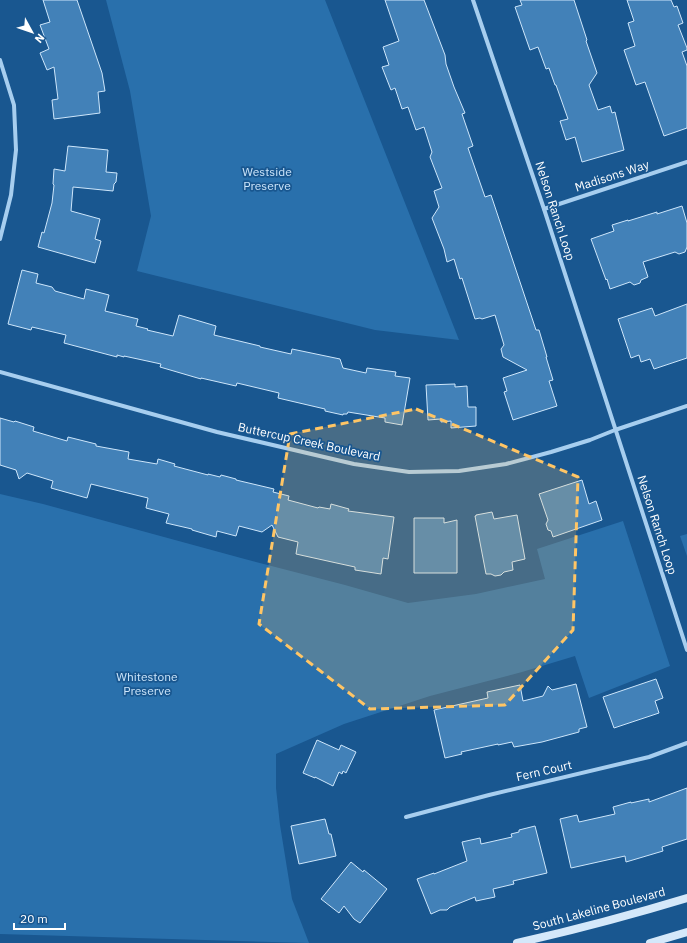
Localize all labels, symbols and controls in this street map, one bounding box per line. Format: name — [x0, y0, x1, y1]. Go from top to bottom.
north arrow — [12, 12, 52, 52]
text: N — [32, 31, 48, 46]
street label: Madisons Way — [573, 156, 651, 195]
street label: Nelson Ranch Loop — [532, 159, 579, 262]
park label: Westside Preserve — [242, 164, 292, 193]
street label: Buttercup Creek Boulevard — [237, 419, 382, 464]
street label: Nelson Ranch Loop — [634, 473, 681, 576]
park label: Whitestone Preserve — [116, 669, 178, 698]
street label: Fern Court — [515, 757, 573, 784]
street label: South Lakeline Boulevard — [531, 884, 667, 933]
scale bar — [14, 905, 65, 931]
text: 20 m — [20, 911, 48, 926]

